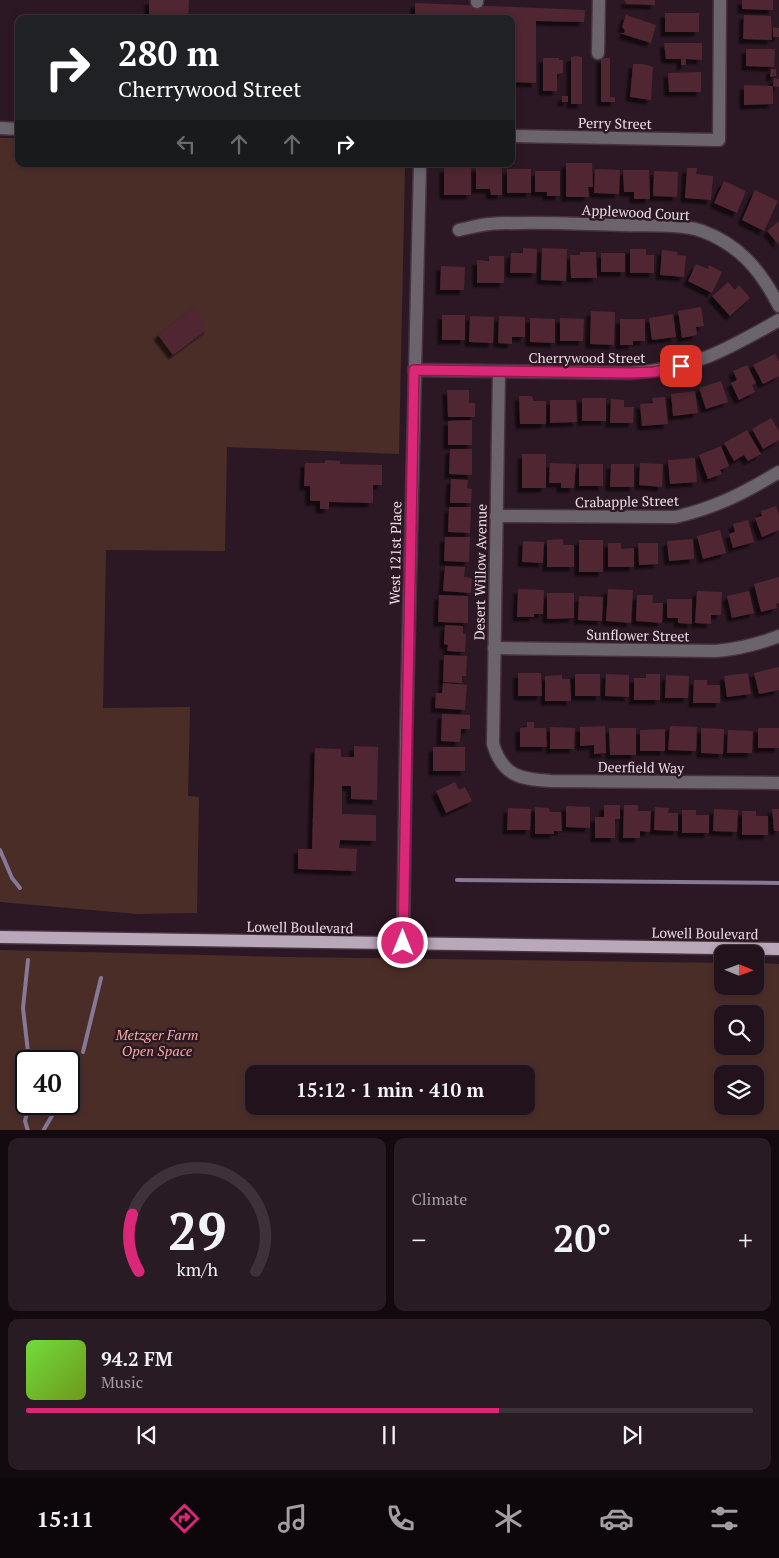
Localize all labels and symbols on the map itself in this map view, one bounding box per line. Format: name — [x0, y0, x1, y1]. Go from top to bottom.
street label: Perry Street — [578, 113, 653, 133]
street label: Applewood Court — [581, 200, 691, 224]
pin — [660, 345, 702, 387]
street label: Cherrywood Street — [529, 348, 646, 367]
street label: Crabapple Street — [575, 491, 680, 511]
street label: West 121st Place — [385, 501, 405, 605]
street label: Desert Willow Avenue — [469, 504, 491, 640]
street label: Sunflower Street — [586, 625, 691, 645]
street label: Deerfield Way — [598, 757, 685, 777]
position arrow — [376, 916, 428, 968]
street label: Lowell Boulevard — [246, 917, 354, 937]
street label: Lowell Boulevard — [651, 923, 759, 943]
north arrow — [714, 945, 764, 995]
park label: Metzger Farm Open Space — [115, 1025, 198, 1060]
speed limit sign: 40 — [15, 1050, 80, 1115]

